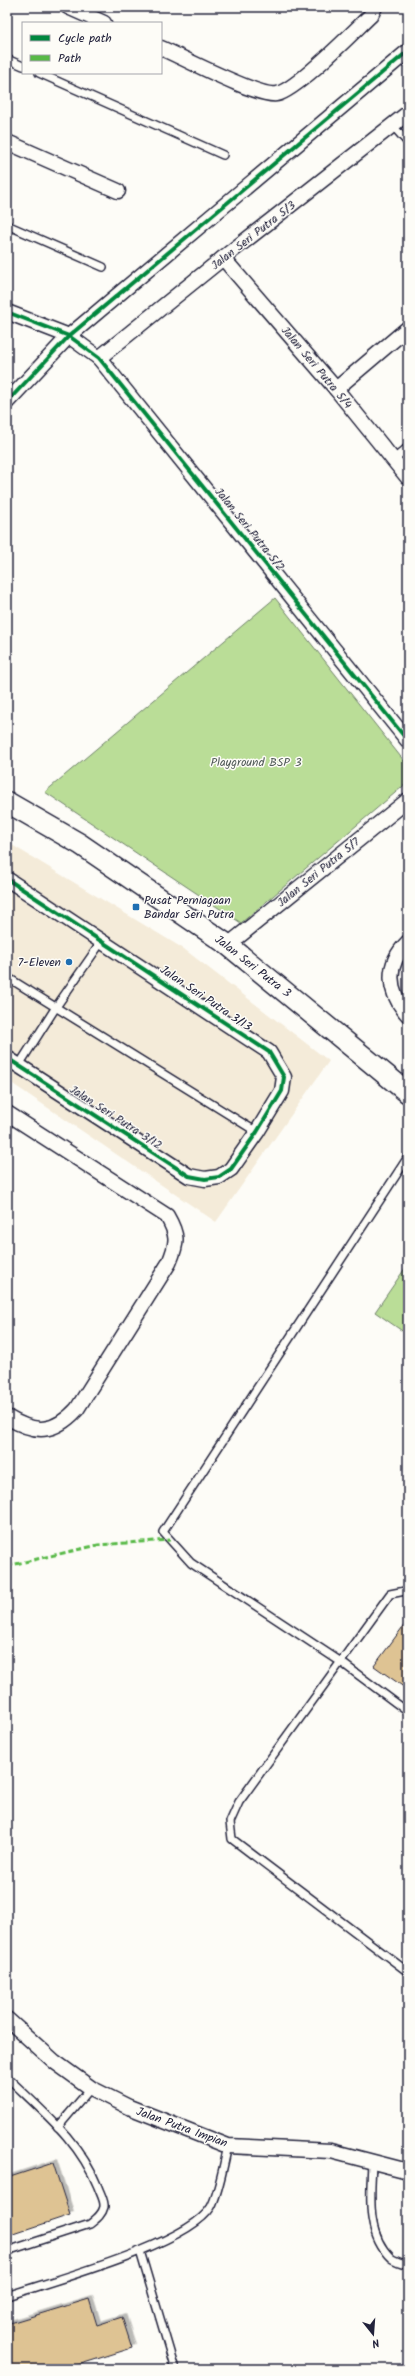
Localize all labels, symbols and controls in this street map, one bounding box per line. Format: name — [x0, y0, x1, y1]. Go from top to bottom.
legend — [22, 22, 162, 74]
text: Cycle path — [58, 29, 112, 48]
text: Path — [58, 49, 81, 68]
street label: Jalan Seri Putra 5/3 — [207, 196, 300, 275]
street label: Jalan Seri Putra 5/4 — [276, 322, 357, 413]
street label: Jalan Seri Putra 5/2 — [210, 483, 290, 576]
park label: Playground BSP 3 — [211, 753, 302, 772]
street label: Jalan Seri Putra 5/7 — [273, 833, 364, 912]
place label: Pusat Perniagaan Bandar Seri Putra — [144, 891, 234, 924]
marker: Pusat Perniagaan Bandar Seri Putra — [131, 902, 141, 912]
street label: Jalan Seri Putra 3 — [210, 930, 295, 1002]
place label: 7-Eleven — [18, 953, 61, 972]
marker: 7-Eleven — [64, 957, 74, 967]
street label: Jalan Seri Putra 3/13 — [156, 960, 256, 1036]
street label: Jalan Seri Putra 3/12 — [65, 1080, 166, 1155]
street label: Jalan Putra Impian — [133, 2102, 230, 2153]
north arrow — [353, 2314, 393, 2354]
text: N — [370, 2333, 382, 2352]

